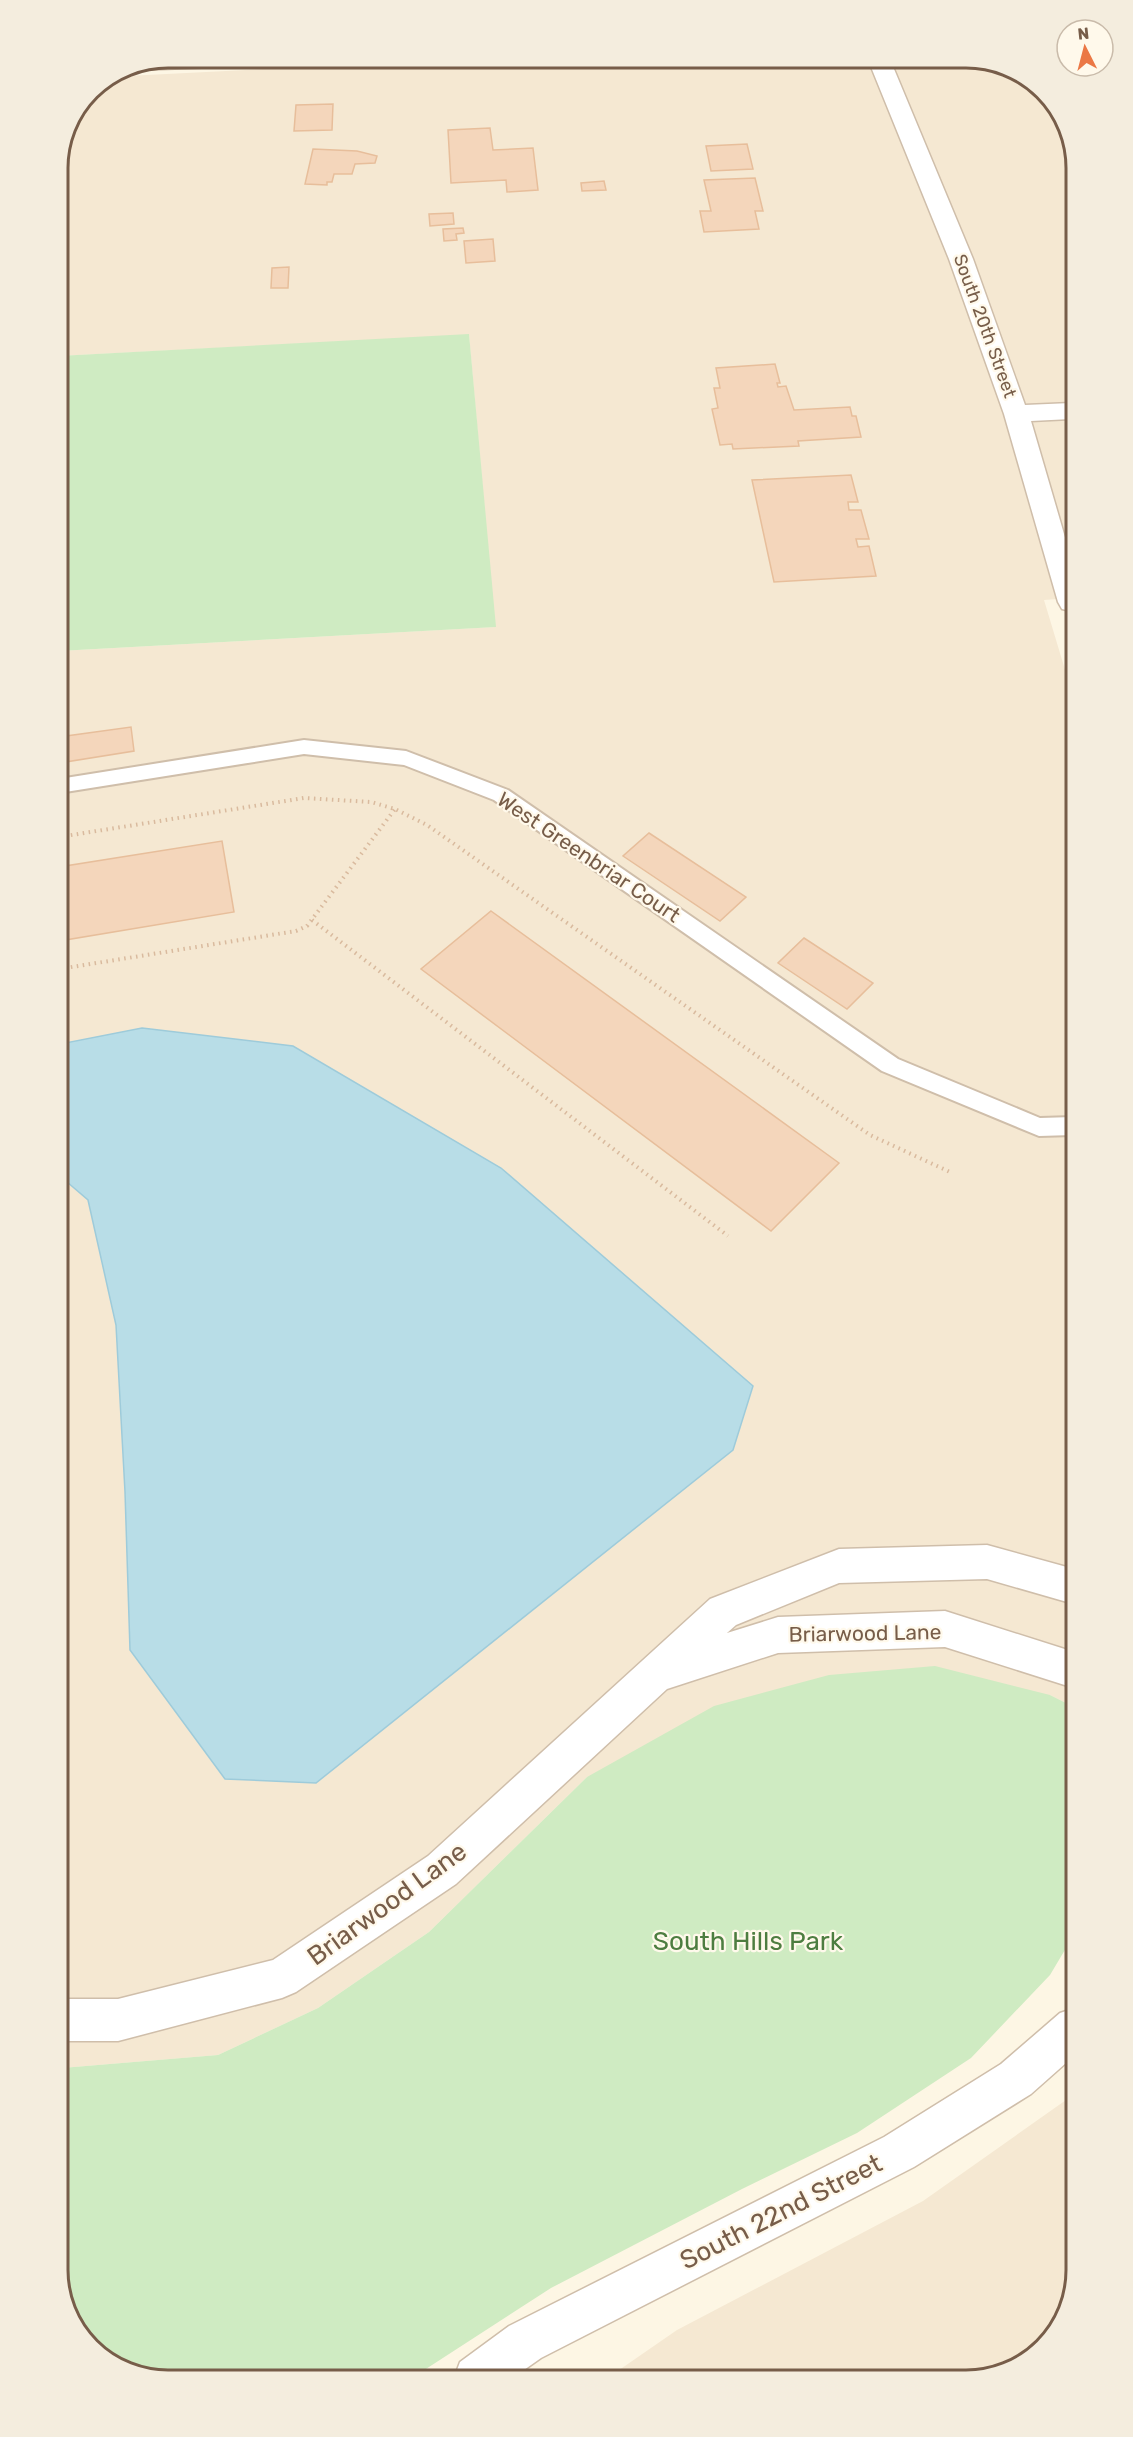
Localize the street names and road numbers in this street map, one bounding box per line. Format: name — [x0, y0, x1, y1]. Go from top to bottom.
street label: South 20th Street — [949, 251, 1021, 401]
street label: West Greenbriar Court — [493, 786, 685, 928]
street label: Briarwood Lane — [788, 1619, 942, 1647]
street label: Briarwood Lane — [301, 1836, 473, 1972]
street label: South 22nd Street — [675, 2148, 887, 2276]

